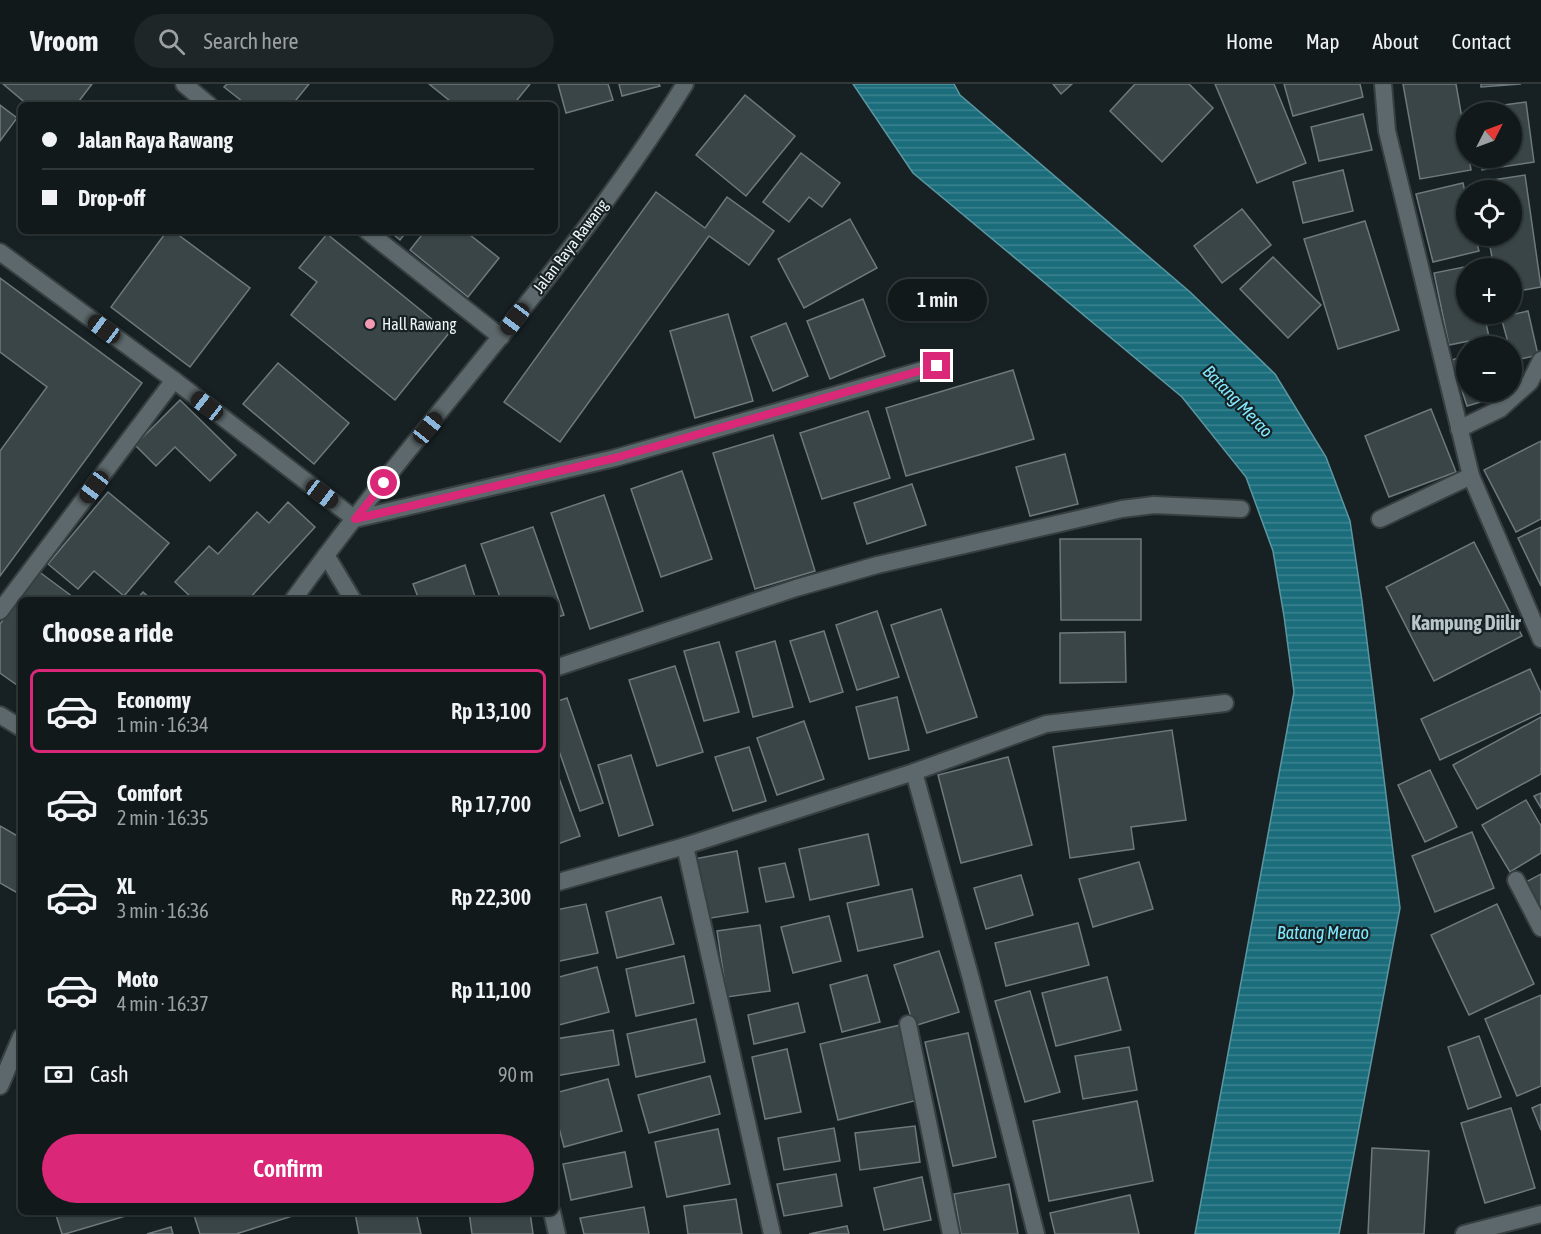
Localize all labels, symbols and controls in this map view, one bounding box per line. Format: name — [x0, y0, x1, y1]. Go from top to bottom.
search box — [134, 14, 554, 68]
text: Vroom — [30, 25, 98, 57]
icon: search — [155, 25, 188, 58]
text: Search here — [203, 28, 298, 54]
text: Home — [1226, 29, 1273, 53]
text: Map — [1306, 29, 1340, 53]
text: About — [1373, 29, 1419, 53]
text: Contact — [1452, 29, 1511, 53]
north arrow — [1456, 102, 1522, 168]
map controls — [1456, 102, 1522, 402]
text: Jalan Raya Rawang — [78, 127, 233, 153]
button: locate — [1456, 180, 1522, 246]
text: Drop-off — [78, 185, 145, 211]
street label: Jalan Raya Rawang — [529, 196, 612, 297]
button: + — [1456, 258, 1522, 324]
callout: 1 min — [888, 279, 986, 321]
text: 1 min — [917, 288, 958, 311]
car — [497, 299, 533, 339]
car — [84, 311, 124, 347]
place label: Hall Rawang — [382, 315, 456, 334]
marker: Hall Rawang — [363, 317, 377, 331]
button: − — [1456, 336, 1522, 402]
route end — [923, 352, 950, 379]
water label: Batang Merao — [1199, 361, 1277, 441]
car — [187, 388, 227, 424]
car — [410, 408, 446, 448]
car — [76, 467, 112, 507]
route start — [370, 469, 397, 496]
car — [302, 476, 342, 512]
district label: Kampung Diilir — [1411, 611, 1522, 634]
text: Choose a ride — [42, 617, 174, 648]
icon: car — [45, 684, 99, 738]
text: Economy — [117, 687, 191, 713]
text: Rp 13,100 — [451, 698, 531, 724]
text: 1 min · 16:34 — [117, 713, 209, 736]
icon: car — [45, 777, 99, 831]
text: Comfort — [117, 780, 182, 806]
text: Rp 17,700 — [451, 791, 531, 817]
text: 2 min · 16:35 — [117, 806, 209, 829]
icon: car — [45, 870, 99, 924]
text: XL — [117, 873, 135, 899]
text: Rp 22,300 — [451, 884, 531, 910]
text: 3 min · 16:36 — [117, 899, 209, 922]
water label: Batang Merao — [1277, 922, 1369, 943]
icon: car — [45, 963, 99, 1017]
text: Moto — [117, 966, 159, 992]
text: Rp 11,100 — [451, 977, 531, 1003]
text: 4 min · 16:37 — [117, 992, 209, 1015]
icon: cash — [42, 1058, 75, 1091]
text: Cash — [90, 1061, 129, 1087]
text: 90 m — [498, 1063, 534, 1086]
button: Confirm — [42, 1134, 534, 1203]

